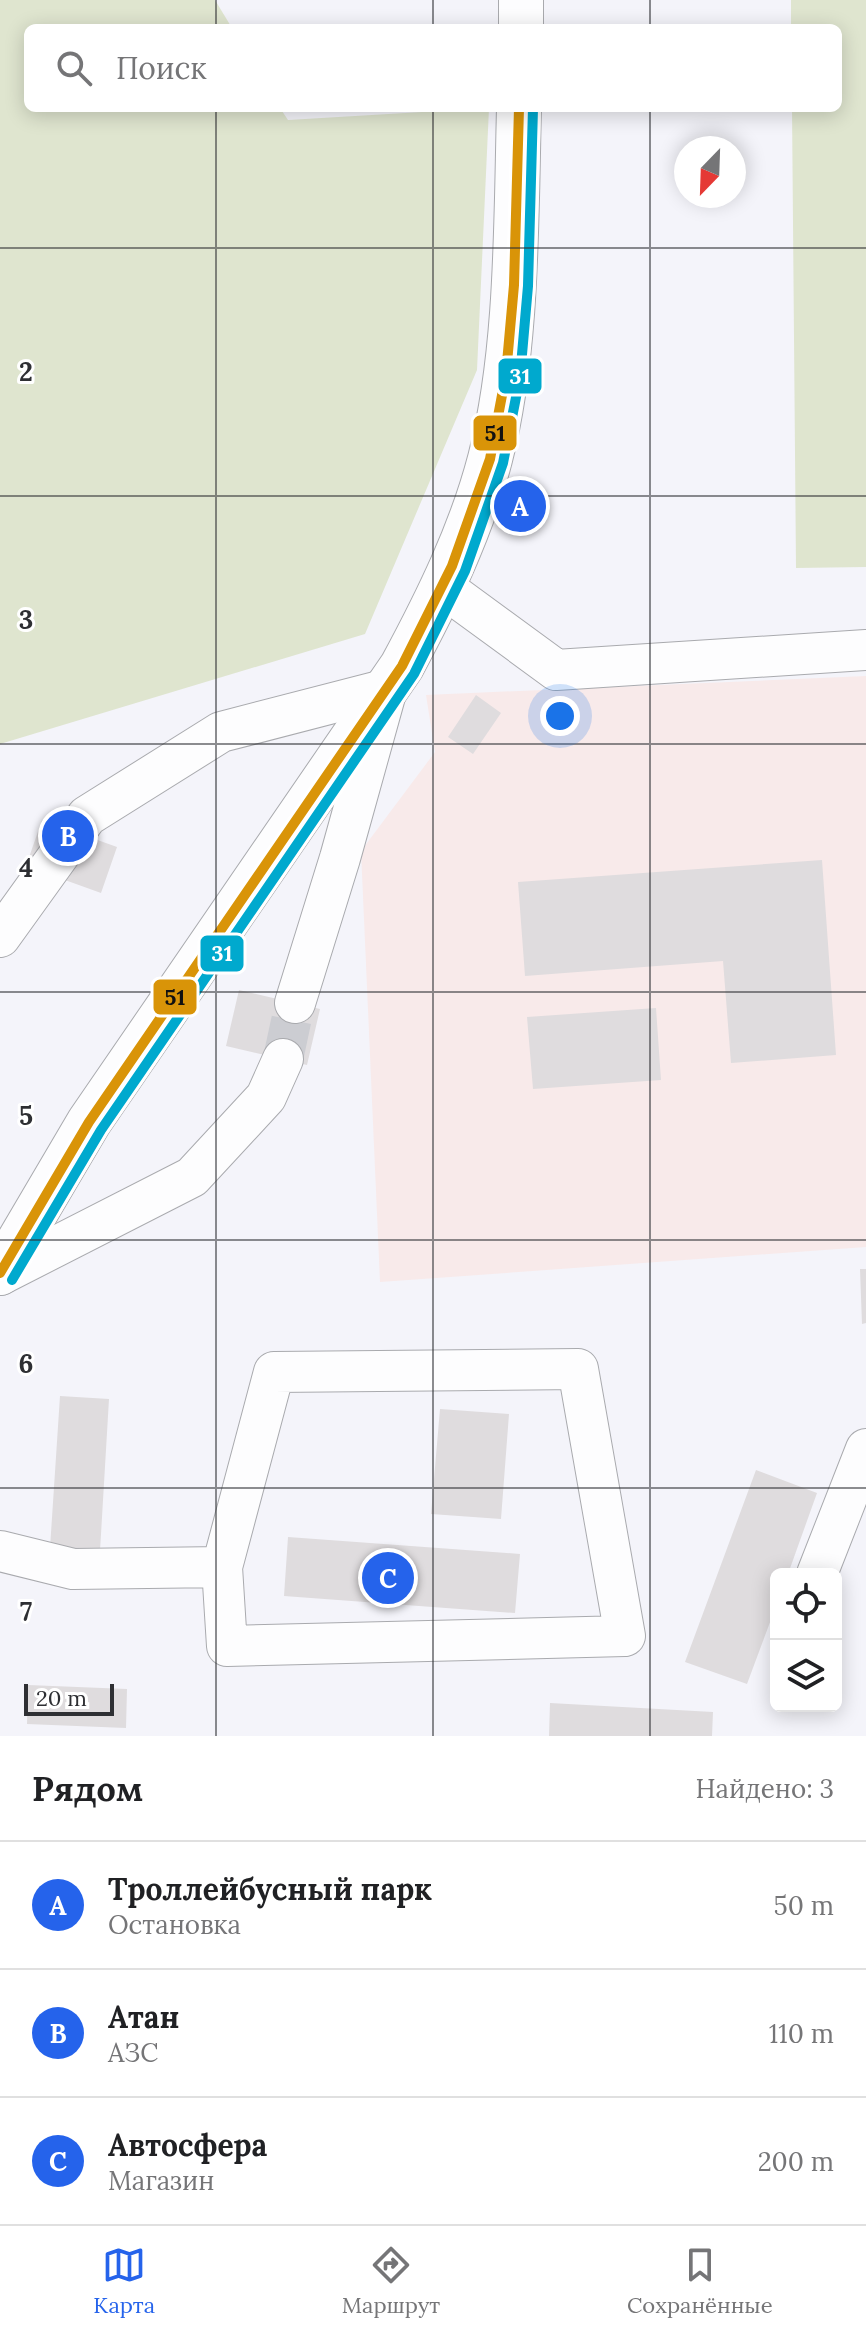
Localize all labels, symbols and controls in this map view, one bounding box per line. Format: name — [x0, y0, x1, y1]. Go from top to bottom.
search box — [24, 24, 842, 112]
icon: search — [52, 46, 96, 90]
text: Поиск — [116, 49, 207, 87]
north arrow — [674, 136, 746, 208]
text: 2 — [19, 355, 33, 388]
line badge: 31 — [497, 357, 543, 395]
text: 31 — [509, 362, 531, 390]
line badge: 51 — [472, 414, 518, 452]
text: 51 — [485, 419, 505, 447]
pin: A — [494, 476, 546, 536]
text: 3 — [19, 603, 33, 636]
your location — [540, 696, 580, 736]
pin: B — [42, 806, 94, 866]
text: 4 — [19, 851, 33, 884]
line badge: 31 — [199, 934, 245, 973]
text: 31 — [211, 939, 233, 967]
line badge: 51 — [152, 978, 198, 1016]
text: 51 — [165, 983, 185, 1011]
text: 5 — [19, 1099, 33, 1132]
text: 6 — [19, 1347, 33, 1380]
pin: C — [362, 1548, 414, 1608]
map controls — [770, 1568, 842, 1712]
button: locate — [770, 1568, 842, 1640]
text: 7 — [20, 1595, 32, 1628]
button: layers — [770, 1640, 842, 1712]
scale bar — [24, 1680, 114, 1716]
text: 20 m — [36, 1684, 87, 1712]
text: Рядом — [32, 1767, 143, 1810]
text: Найдено: 3 — [696, 1772, 834, 1805]
text: Троллейбусный парк — [108, 1870, 432, 1908]
text: A — [49, 1889, 67, 1922]
text: 50 m — [774, 1889, 834, 1922]
text: Остановка — [108, 1908, 241, 1941]
text: Атан — [108, 1998, 179, 2036]
text: B — [49, 2017, 67, 2050]
text: 110 m — [769, 2017, 834, 2050]
text: АЗС — [108, 2036, 158, 2069]
text: Автосфера — [108, 2126, 267, 2164]
text: C — [49, 2145, 67, 2178]
text: 200 m — [758, 2145, 834, 2178]
text: Магазин — [108, 2164, 215, 2197]
tab: Карта — [93, 2243, 155, 2319]
tab: Маршрут — [342, 2243, 440, 2319]
tab: Сохранённые — [627, 2243, 773, 2319]

